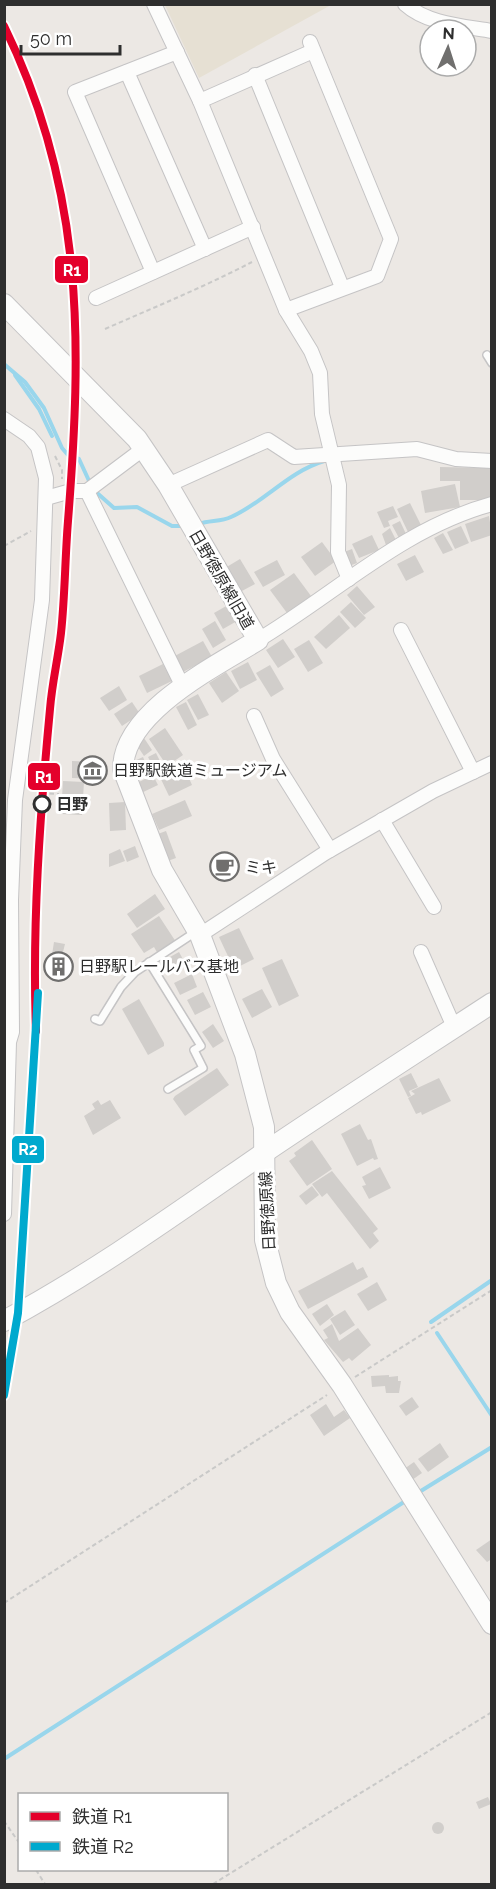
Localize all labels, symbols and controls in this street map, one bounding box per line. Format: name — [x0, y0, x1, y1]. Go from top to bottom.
scale bar — [21, 18, 120, 56]
north arrow — [418, 18, 478, 78]
text: N — [442, 24, 455, 43]
text: 50 m — [30, 28, 72, 49]
line badge: R1 — [54, 255, 89, 284]
text: R1 — [63, 261, 81, 280]
street label: 日野徳原線旧道 — [185, 526, 258, 633]
museum icon: 日野駅鉄道ミュージアム — [76, 754, 108, 786]
place label: 日野駅鉄道ミュージアム — [113, 761, 288, 780]
line badge: R1 — [27, 762, 61, 791]
text: R1 — [35, 768, 53, 787]
marker: 日野 — [33, 795, 51, 813]
place label: 日野 — [56, 795, 88, 814]
cafe icon: ミキ — [208, 851, 240, 883]
place label: ミキ — [245, 858, 277, 877]
building icon: 日野駅レールバス基地 — [42, 950, 74, 982]
place label: 日野駅レールバス基地 — [79, 957, 239, 976]
line badge: R2 — [11, 1135, 45, 1164]
text: R2 — [18, 1140, 38, 1159]
street label: 日野徳原線 — [256, 1171, 279, 1251]
legend — [18, 1793, 228, 1871]
text: 鉄道 R1 — [72, 1806, 132, 1827]
text: 鉄道 R2 — [72, 1836, 134, 1857]

